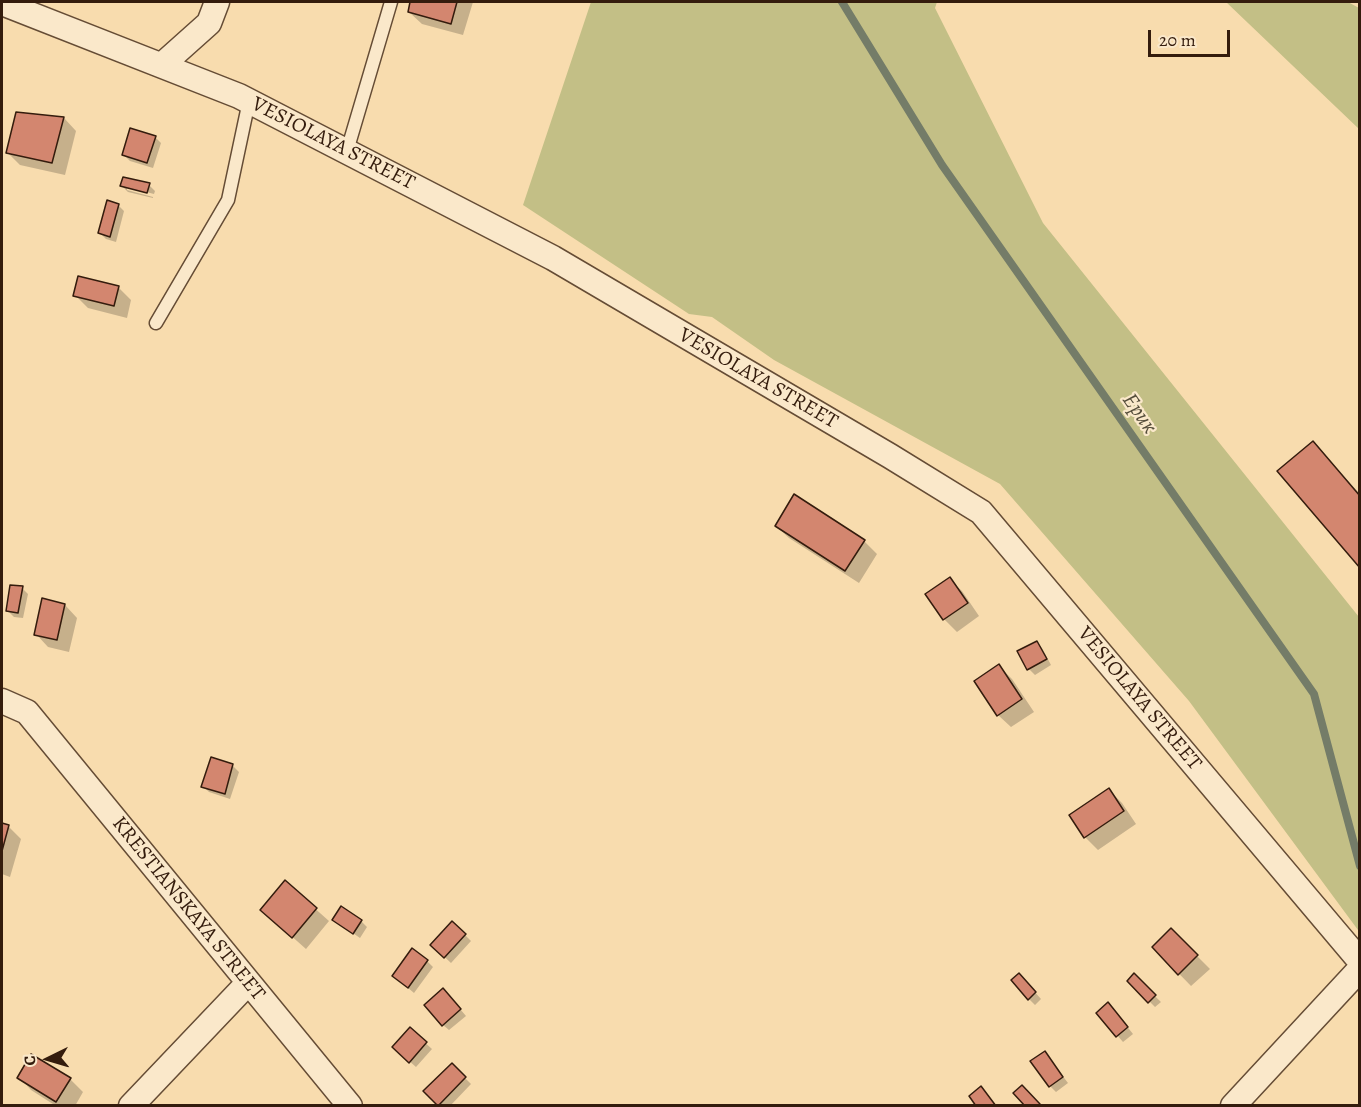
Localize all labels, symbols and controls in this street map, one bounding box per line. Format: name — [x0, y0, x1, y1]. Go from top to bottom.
scale bar — [1151, 18, 1234, 56]
text: 20 m — [1159, 28, 1196, 52]
street label: VESIOLAYA STREET — [247, 92, 419, 196]
street label: VESIOLAYA STREET — [674, 323, 842, 435]
water label: Ерик — [1116, 389, 1162, 439]
street label: VESIOLAYA STREET — [1072, 622, 1206, 776]
street label: KRESTIANSKAYA STREET — [106, 812, 270, 1006]
north arrow — [18, 1029, 78, 1089]
text: С — [19, 1055, 41, 1066]

